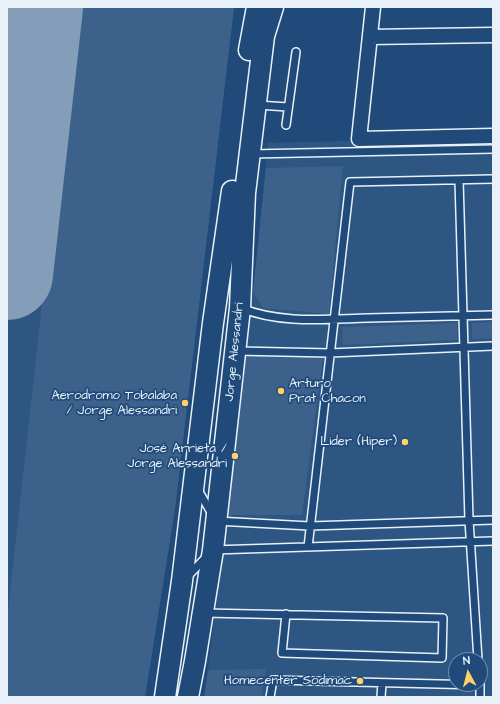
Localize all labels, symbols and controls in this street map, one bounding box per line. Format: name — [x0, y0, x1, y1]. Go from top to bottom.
street label: Jorge Alessandri — [222, 302, 248, 402]
place label: Arturo Prat Chacon — [289, 376, 366, 407]
marker: Arturo Prat Chacon — [276, 386, 286, 396]
place label: Aerodromo Tobalaba / Jorge Alessandri — [51, 388, 177, 419]
marker: Aerodromo Tobalaba / Jorge Alessandri — [180, 398, 190, 408]
place label: Lider (Hiper) — [320, 434, 397, 450]
marker: Lider (Hiper) — [400, 437, 410, 447]
place label: José Arrieta / Jorge Alessandri — [127, 441, 227, 472]
marker: José Arrieta / Jorge Alessandri — [230, 451, 240, 461]
north arrow — [448, 652, 488, 692]
text: N — [462, 653, 471, 668]
place label: Homecenter Sodimac — [224, 673, 352, 689]
marker: Homecenter Sodimac — [355, 676, 365, 686]

